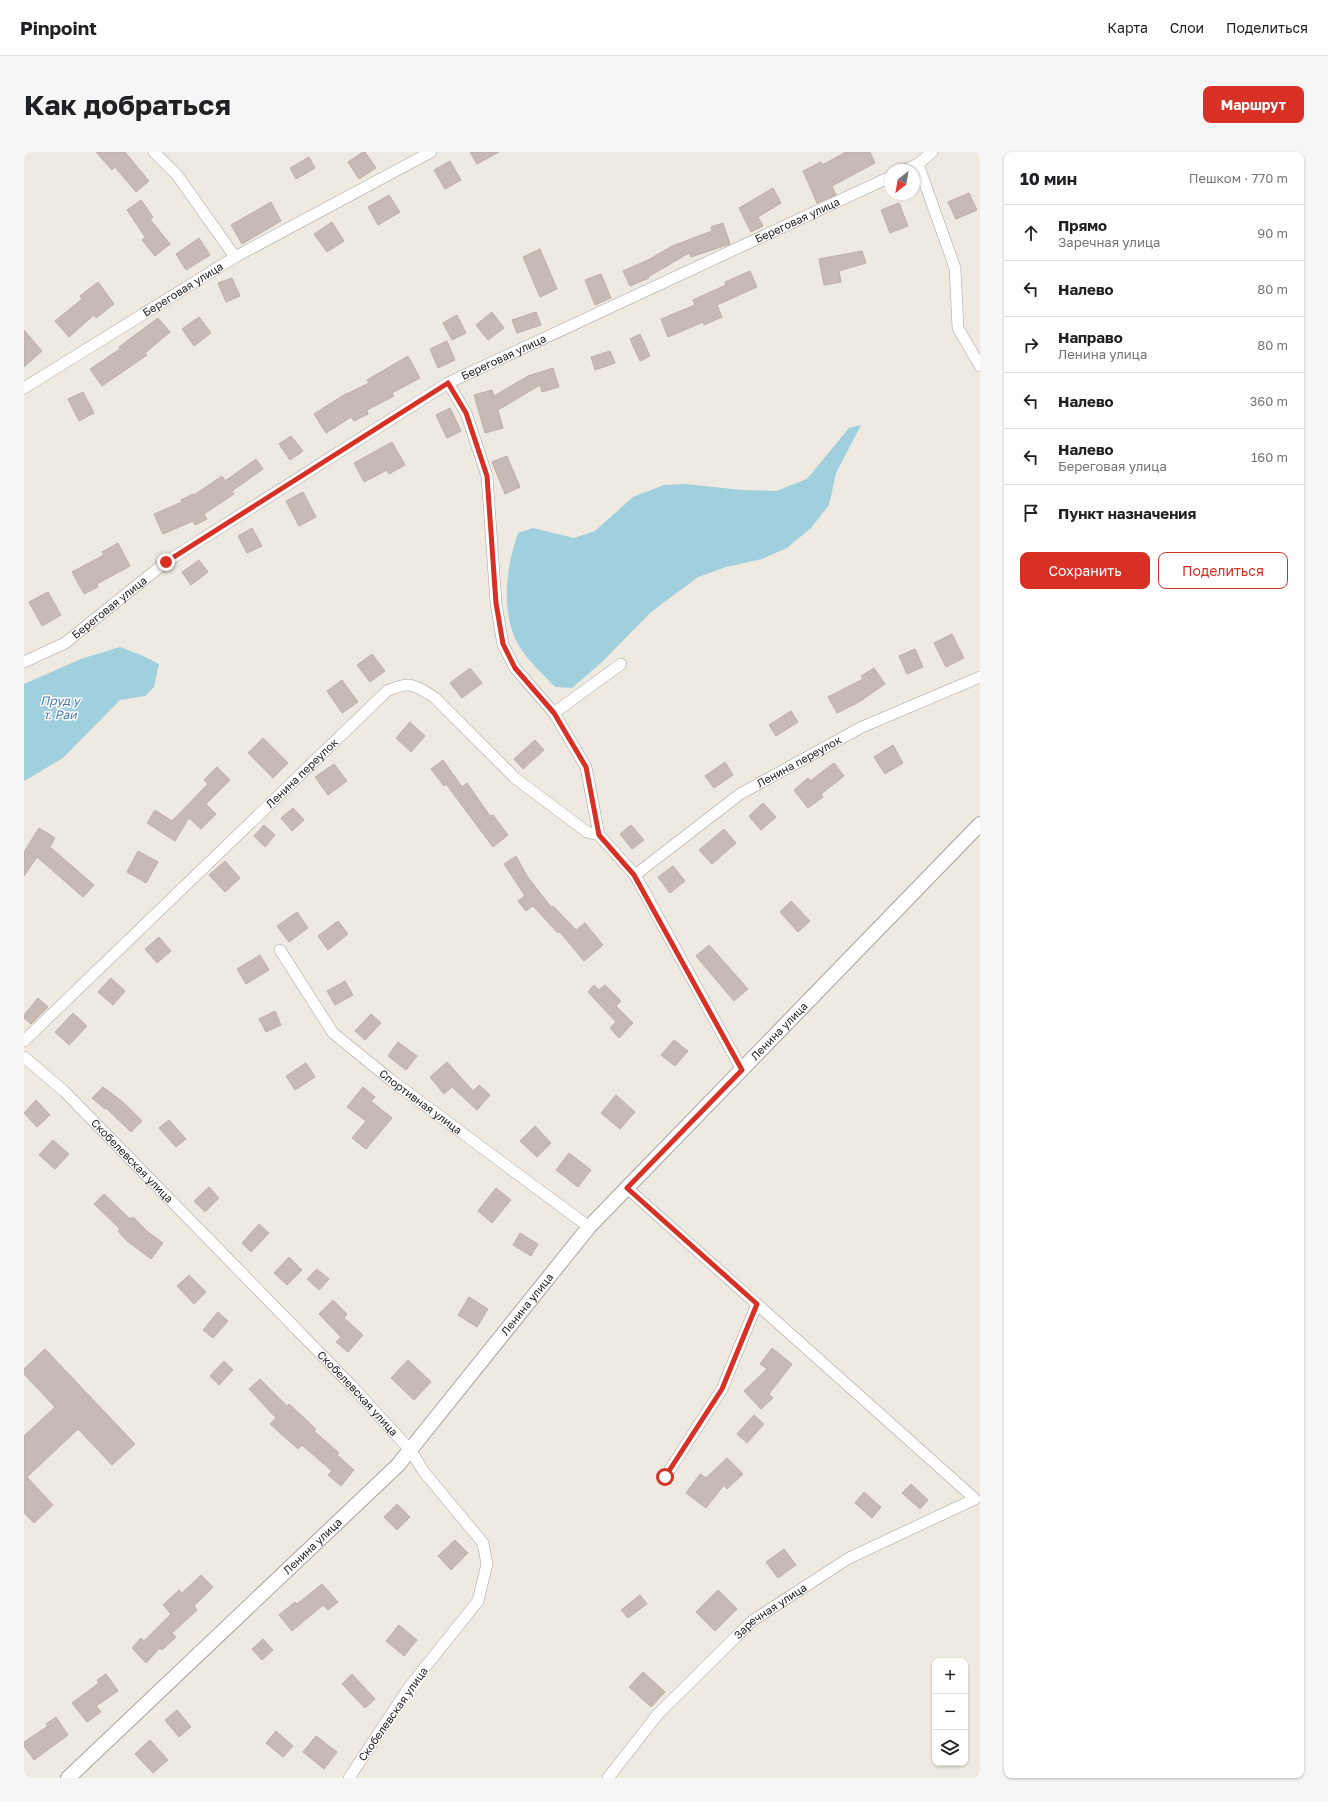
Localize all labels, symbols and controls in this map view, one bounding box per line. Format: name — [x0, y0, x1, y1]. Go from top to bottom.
text: Pinpoint — [20, 16, 97, 39]
text: Карта — [1107, 19, 1148, 36]
text: Слои — [1170, 19, 1204, 36]
text: Поделиться — [1226, 19, 1308, 36]
button: Маршрут — [1203, 86, 1304, 123]
text: Как добраться — [24, 88, 231, 121]
north arrow — [884, 164, 920, 200]
text: 10 мин — [1020, 168, 1077, 189]
text: Пешком · 770 m — [1189, 170, 1288, 186]
street label: Береговая улица — [753, 194, 842, 245]
text: Прямо — [1058, 216, 1107, 234]
icon: ahead — [1020, 222, 1042, 244]
text: 90 m — [1257, 225, 1288, 241]
text: Заречная улица — [1058, 234, 1160, 250]
street label: Береговая улица — [140, 259, 225, 319]
icon: left — [1020, 278, 1042, 300]
text: Налево — [1058, 280, 1114, 298]
text: 80 m — [1257, 281, 1288, 297]
text: Направо — [1058, 328, 1123, 346]
street label: Береговая улица — [459, 331, 548, 382]
icon: right — [1020, 334, 1042, 356]
text: 80 m — [1257, 337, 1288, 353]
text: Ленина улица — [1058, 346, 1147, 362]
icon: left — [1020, 390, 1042, 412]
text: Налево — [1058, 392, 1114, 410]
text: 360 m — [1250, 393, 1288, 409]
text: Налево — [1058, 440, 1114, 458]
icon: left — [1020, 446, 1042, 468]
text: 160 m — [1251, 449, 1288, 465]
text: Береговая улица — [1058, 458, 1167, 474]
icon: arrive — [1020, 502, 1042, 524]
text: Пункт назначения — [1058, 504, 1196, 522]
button: Сохранить — [1020, 552, 1150, 589]
button: Поделиться — [1158, 552, 1288, 589]
route end — [157, 553, 175, 571]
street label: Береговая улица — [69, 573, 149, 641]
water label: Пруд у т. Раи — [40, 693, 82, 722]
street label: Ленина переулок — [754, 732, 844, 790]
street label: Ленина переулок — [263, 735, 341, 810]
street label: Ленина улица — [748, 999, 810, 1062]
street label: Спортивная улица — [377, 1066, 465, 1137]
street label: Скобелевская улица — [89, 1116, 176, 1205]
street label: Ленина улица — [498, 1270, 555, 1337]
street label: Скобелевская улица — [315, 1348, 401, 1438]
route start — [656, 1468, 674, 1486]
street label: Ленина улица — [280, 1515, 344, 1576]
street label: Заречная улица — [731, 1580, 809, 1641]
map controls — [932, 1658, 968, 1766]
button: + — [932, 1658, 968, 1694]
street label: Скобелевская улица — [355, 1664, 430, 1763]
button: − — [932, 1694, 968, 1730]
button: layers — [932, 1730, 968, 1766]

